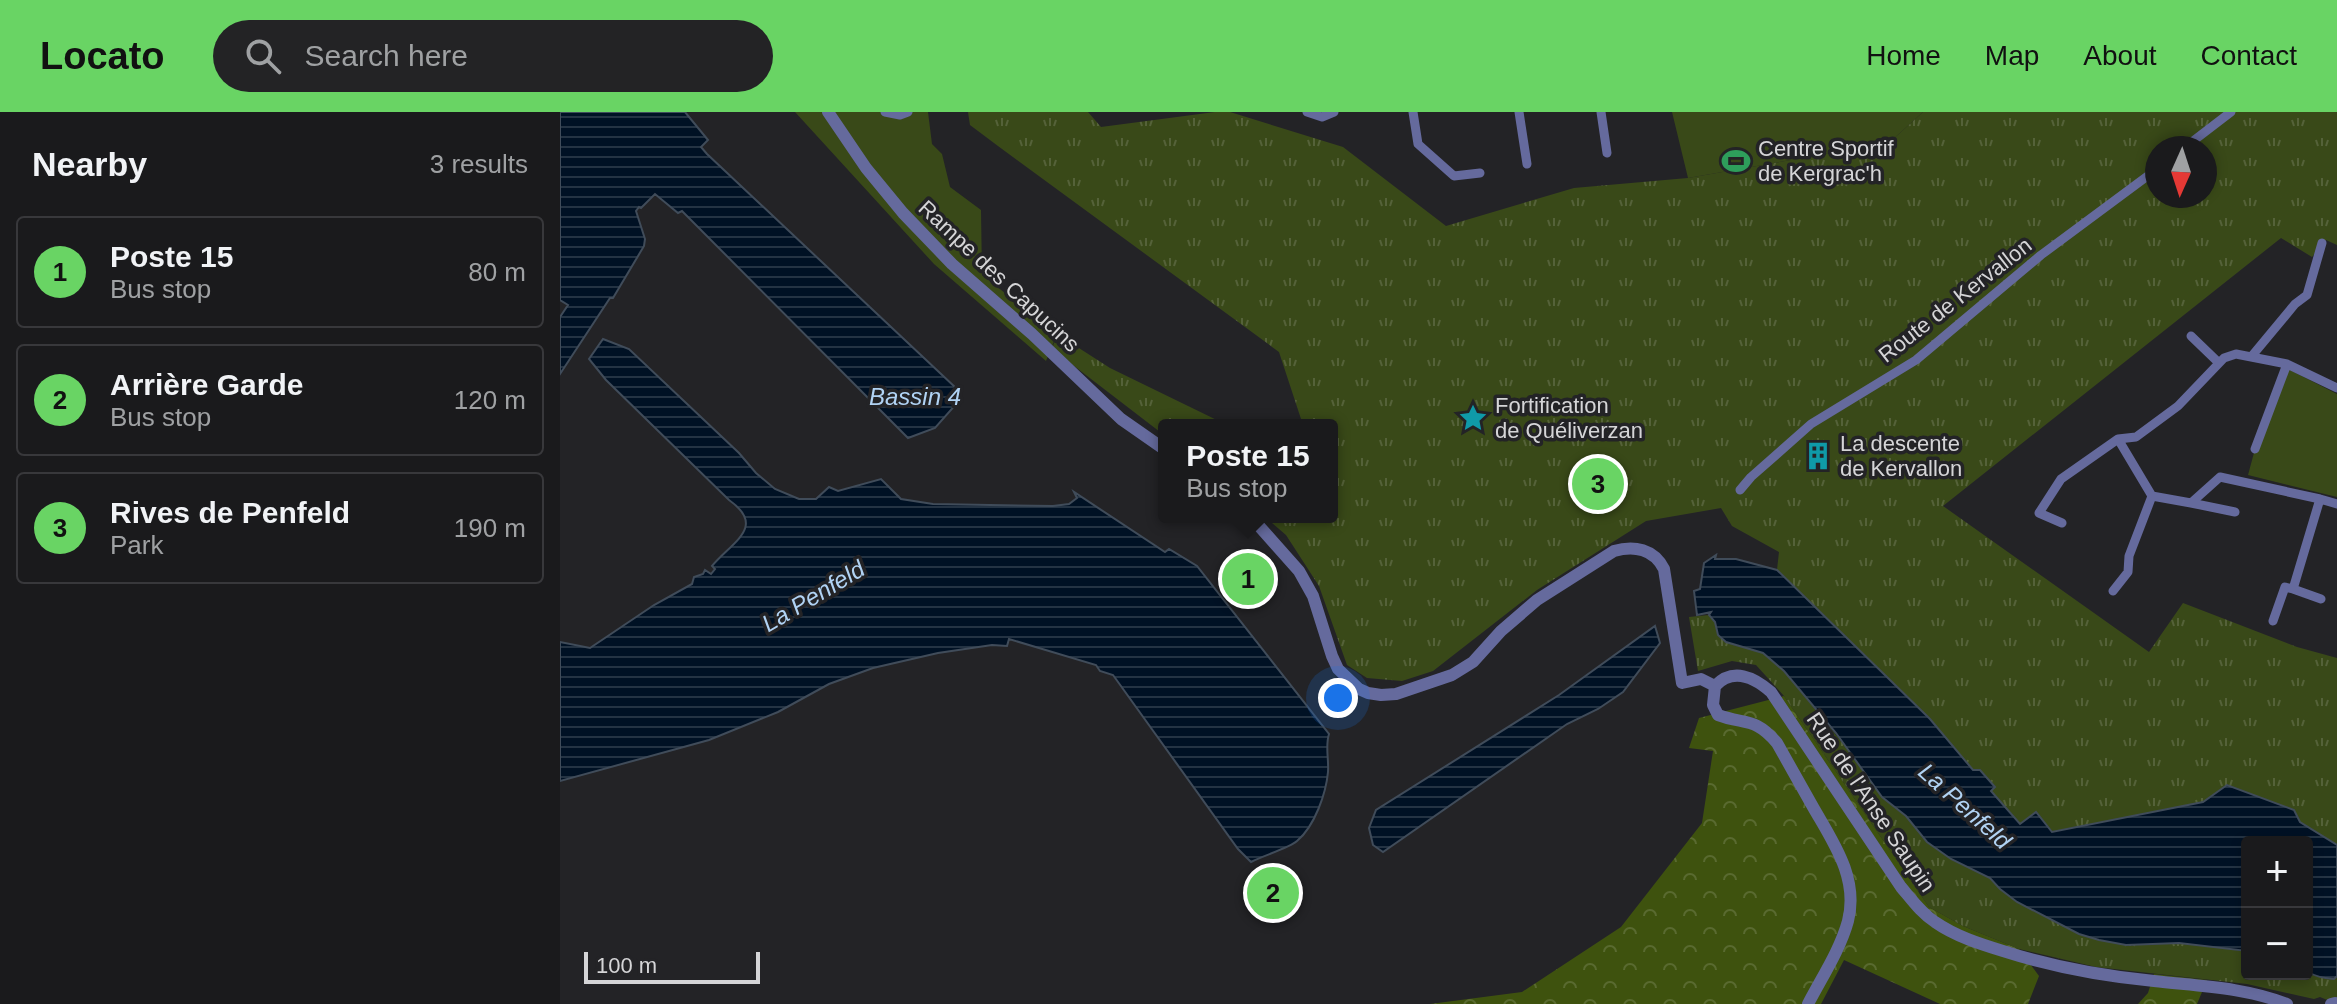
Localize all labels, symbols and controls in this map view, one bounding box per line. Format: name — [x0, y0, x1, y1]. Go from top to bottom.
search box — [213, 20, 773, 92]
icon: search — [241, 34, 285, 78]
text: Locato — [40, 35, 165, 77]
text: Search here — [305, 39, 468, 72]
text: Home — [1866, 40, 1941, 71]
text: Map — [1985, 40, 2039, 71]
text: About — [2083, 40, 2157, 71]
text: Contact — [2201, 40, 2297, 71]
place label: Centre Sportif de Kergrac'h — [1758, 136, 1895, 186]
north arrow — [2145, 136, 2217, 208]
text: Nearby — [32, 145, 147, 183]
sports icon: Centre Sportif de Kergrac'h — [1721, 146, 1751, 176]
text: 3 results — [430, 149, 528, 179]
street label: Rampe des Capucins — [914, 195, 1084, 357]
street label: Route de Kervallon — [1874, 233, 2036, 367]
text: Poste 15 — [110, 240, 233, 273]
text: 1 — [53, 257, 67, 287]
text: 80 m — [468, 257, 526, 287]
text: Bus stop — [110, 274, 211, 304]
text: Arrière Garde — [110, 368, 303, 401]
water label: Bassin 4 — [869, 383, 961, 410]
text: 2 — [53, 385, 67, 415]
text: 120 m — [454, 385, 526, 415]
place label: Fortification de Quéliverzan — [1495, 393, 1643, 443]
text: Bus stop — [110, 402, 211, 432]
place icon: Fortification de Quéliverzan — [1458, 403, 1488, 433]
popup — [1158, 419, 1338, 523]
place label: La descente de Kervallon — [1840, 431, 1962, 481]
text: Poste 15 — [1186, 439, 1310, 472]
building icon: La descente de Kervallon — [1803, 441, 1833, 471]
pin: 3 — [1572, 454, 1624, 514]
text: Bus stop — [1186, 473, 1287, 503]
text: Rives de Penfeld — [110, 496, 350, 529]
text: 3 — [53, 513, 67, 543]
text: 190 m — [454, 513, 526, 543]
text: Park — [110, 530, 163, 560]
pin: 1 — [1222, 549, 1274, 609]
water label: La Penfeld — [757, 555, 870, 637]
your location — [1318, 678, 1358, 718]
street label: Rue de l'Anse Saupin — [1802, 708, 1940, 896]
water label: La Penfeld — [1913, 758, 2017, 855]
map controls — [2241, 836, 2313, 980]
button: + — [2241, 836, 2313, 908]
pin: 2 — [1247, 863, 1299, 923]
button: − — [2241, 908, 2313, 980]
scale bar — [584, 948, 760, 984]
text: 100 m — [596, 953, 657, 978]

